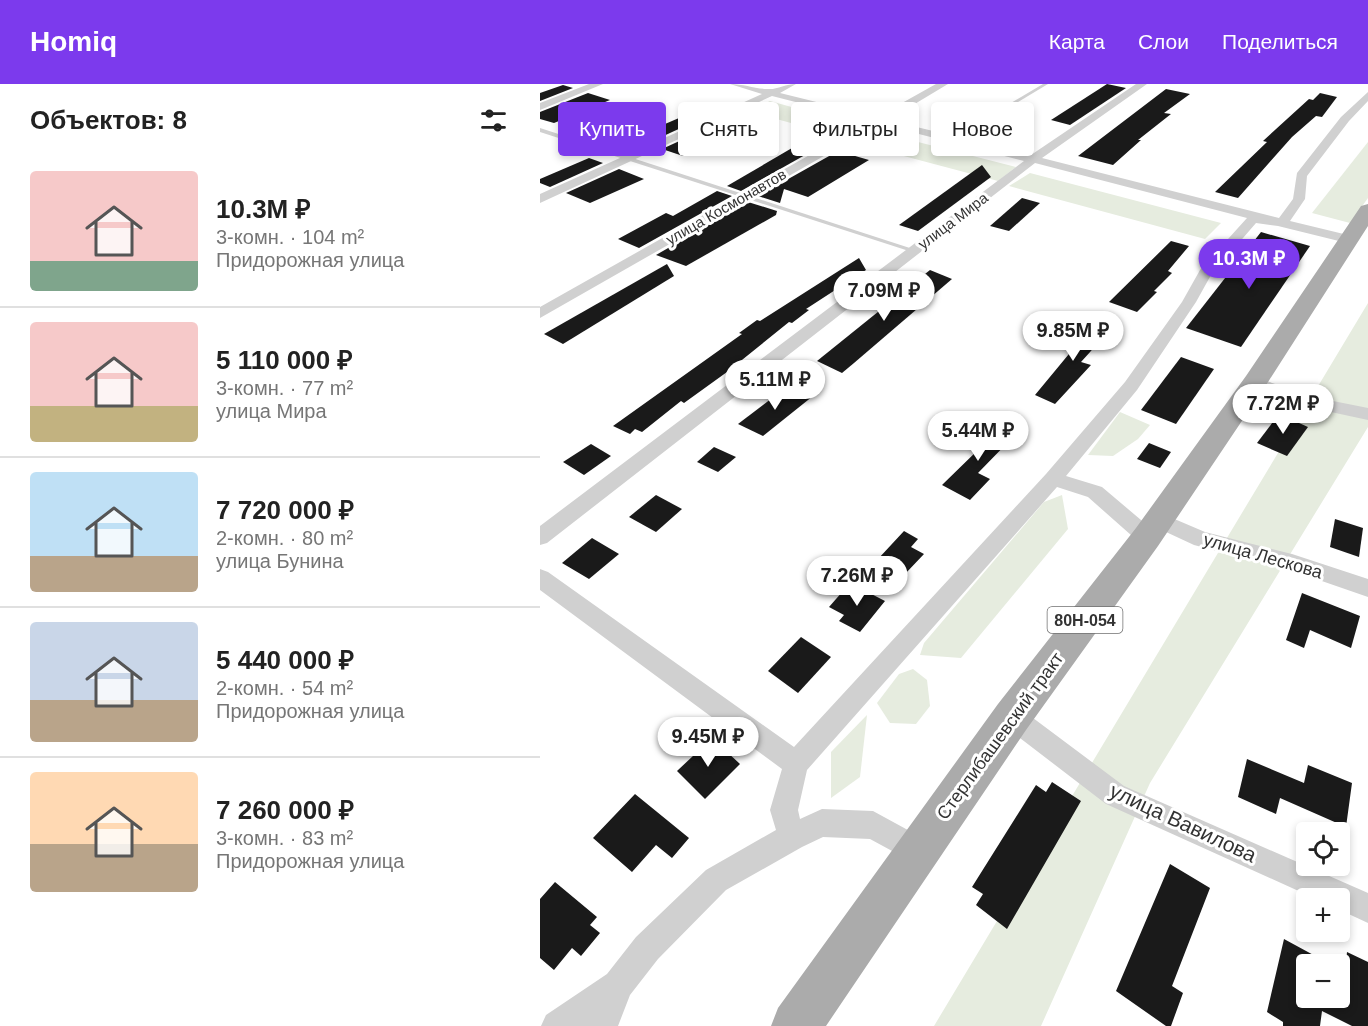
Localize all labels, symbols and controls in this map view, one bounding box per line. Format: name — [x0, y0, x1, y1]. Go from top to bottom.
text: Homiq — [30, 26, 117, 57]
text: Карта — [1049, 30, 1105, 53]
text: Слои — [1138, 30, 1189, 53]
text: Поделиться — [1222, 30, 1338, 53]
chip: Купить — [558, 102, 666, 156]
chip: Снять — [678, 102, 779, 156]
chip: Фильтры — [791, 102, 919, 156]
chip: Новое — [931, 102, 1034, 156]
icon: filters — [477, 104, 510, 137]
text: Объектов: 8 — [30, 105, 187, 135]
street label: улица Космонавтов — [663, 165, 789, 248]
street label: улица Мира — [914, 188, 991, 252]
text: 10.3M ₽ — [216, 194, 311, 224]
icon: home — [78, 195, 150, 267]
text: 3-комн. · 104 m² — [216, 226, 364, 248]
pin: 10.3M ₽ — [1194, 239, 1304, 290]
text: 10.3M ₽ — [1213, 247, 1285, 269]
text: Придорожная улица — [216, 249, 404, 271]
pin: 7.09M ₽ — [829, 271, 939, 322]
text: 7.09M ₽ — [848, 279, 920, 301]
pin: 9.85M ₽ — [1018, 311, 1128, 362]
text: 9.85M ₽ — [1037, 319, 1109, 341]
text: 5 110 000 ₽ — [216, 345, 353, 375]
icon: home — [78, 346, 150, 418]
pin: 5.11M ₽ — [720, 360, 830, 411]
text: 5.11M ₽ — [739, 368, 811, 390]
text: 3-комн. · 77 m² — [216, 377, 353, 399]
pin: 7.72M ₽ — [1228, 384, 1338, 435]
text: 7.72M ₽ — [1247, 392, 1319, 414]
text: улица Мира — [216, 400, 327, 422]
pin: 5.44M ₽ — [923, 411, 1033, 462]
text: 5.44M ₽ — [942, 419, 1014, 441]
text: 7 720 000 ₽ — [216, 495, 354, 525]
icon: home — [78, 496, 150, 568]
text: 2-комн. · 80 m² — [216, 527, 353, 549]
street label: улица Лескова — [1201, 529, 1326, 583]
text: улица Бунина — [216, 550, 344, 572]
pin: 7.26M ₽ — [802, 556, 912, 607]
text: 7.26M ₽ — [821, 564, 893, 586]
road number: 80Н-054 — [1048, 607, 1122, 633]
text: 5 440 000 ₽ — [216, 645, 354, 675]
icon: home — [78, 646, 150, 718]
street label: Стерлибашевский тракт — [933, 649, 1067, 823]
text: 2-комн. · 54 m² — [216, 677, 353, 699]
text: Придорожная улица — [216, 700, 404, 722]
pin: 9.45M ₽ — [653, 717, 763, 768]
text: 9.45M ₽ — [672, 725, 744, 747]
street label: улица Вавилова — [1106, 779, 1260, 867]
text: 7 260 000 ₽ — [216, 795, 354, 825]
icon: home — [78, 796, 150, 868]
map controls — [1296, 822, 1350, 1008]
button: locate — [1296, 822, 1350, 876]
text: 3-комн. · 83 m² — [216, 827, 353, 849]
text: Придорожная улица — [216, 850, 404, 872]
button: + — [1296, 888, 1350, 942]
button: − — [1296, 954, 1350, 1008]

